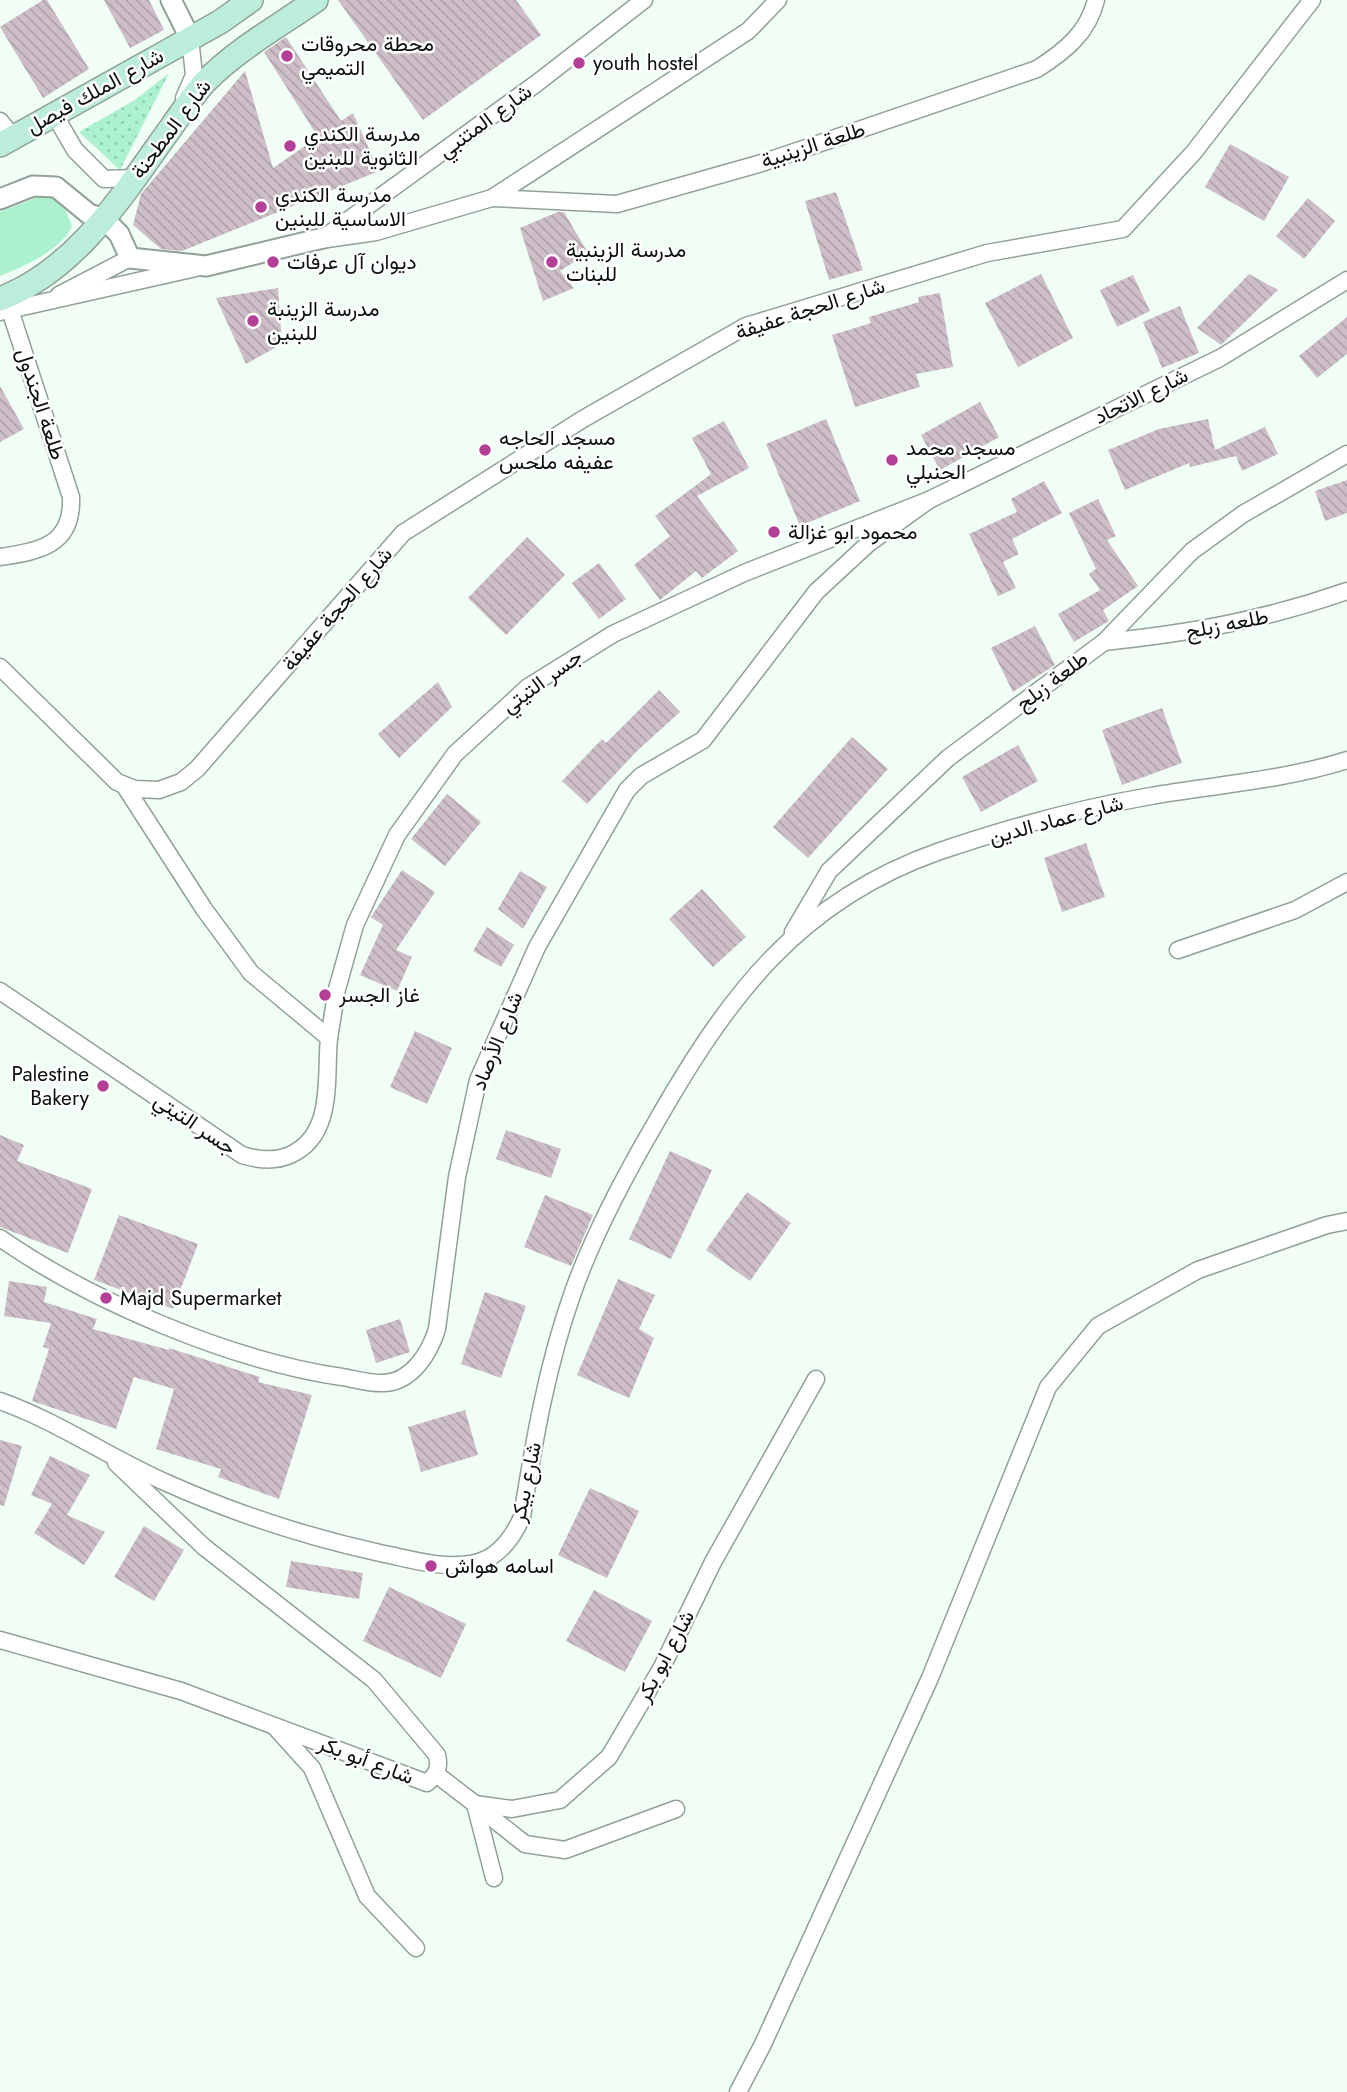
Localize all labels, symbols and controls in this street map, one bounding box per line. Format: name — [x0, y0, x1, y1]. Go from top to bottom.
place label: محطة محروقات التميمي — [301, 29, 434, 85]
street label: شارع الملك فيصل — [21, 41, 169, 141]
marker: محطة محروقات التميمي — [279, 48, 295, 64]
place label: youth hostel — [593, 48, 698, 78]
marker: youth hostel — [571, 55, 587, 71]
street label: شارع المطحنة — [124, 73, 218, 185]
street label: شارع المتنبي — [432, 77, 539, 167]
street label: طلعة الزينبية — [757, 114, 869, 176]
place label: مدرسة الكندي الثانوية للبنين — [304, 119, 420, 173]
marker: مدرسة الكندي الثانوية للبنين — [282, 138, 298, 154]
place label: مدرسة الكندي الاساسية للبنين — [275, 180, 406, 234]
marker: مدرسة الكندي الاساسية للبنين — [253, 199, 269, 215]
place label: مدرسة الزينبية للبنات — [566, 235, 686, 289]
place label: ديوان آل عرفات — [287, 247, 417, 277]
marker: ديوان آل عرفات — [265, 254, 281, 270]
marker: مدرسة الزينبية للبنات — [544, 254, 560, 270]
street label: شارع الحجة عفيفة — [731, 271, 889, 347]
place label: مدرسة الزينبة للبنين — [267, 294, 379, 348]
marker: مدرسة الزينبة للبنين — [245, 313, 261, 329]
street label: طلعة الجندول — [9, 344, 73, 464]
street label: شارع الاتحاد — [1089, 360, 1193, 432]
place label: مسجد الحاجه عفيفه ملحس — [499, 423, 615, 477]
place label: مسجد محمد الحنبلي — [906, 433, 1015, 489]
marker: مسجد الحاجه عفيفه ملحس — [477, 442, 493, 458]
marker: مسجد محمد الحنبلي — [884, 452, 900, 468]
place label: محمود ابو غزالة — [788, 517, 917, 547]
marker: محمود ابو غزالة — [766, 524, 782, 540]
street label: شارع الحجة عفيفة — [275, 540, 399, 678]
street label: طلعه زبلح — [1183, 601, 1271, 647]
street label: جسر التيتي — [495, 641, 590, 722]
street label: طلعة زبلح — [1010, 644, 1094, 718]
street label: شارع عماد الدين — [986, 788, 1126, 852]
place label: غاز الجسر — [338, 980, 420, 1010]
marker: غاز الجسر — [317, 987, 333, 1003]
street label: شارع الأرصاد — [464, 987, 530, 1095]
place label: Palestine Bakery — [12, 1059, 90, 1113]
marker: Palestine Bakery — [95, 1078, 111, 1094]
street label: جسر التيتي — [147, 1085, 242, 1164]
place label: Majd Supermarket — [120, 1283, 282, 1313]
marker: Majd Supermarket — [98, 1290, 114, 1306]
street label: شارع بيكر — [503, 1439, 549, 1526]
place label: اسامه هواش — [445, 1551, 554, 1581]
marker: اسامه هواش — [423, 1558, 439, 1574]
street label: شارع ابو بكر — [628, 1605, 702, 1708]
street label: شارع أبو بكر — [313, 1728, 418, 1792]

